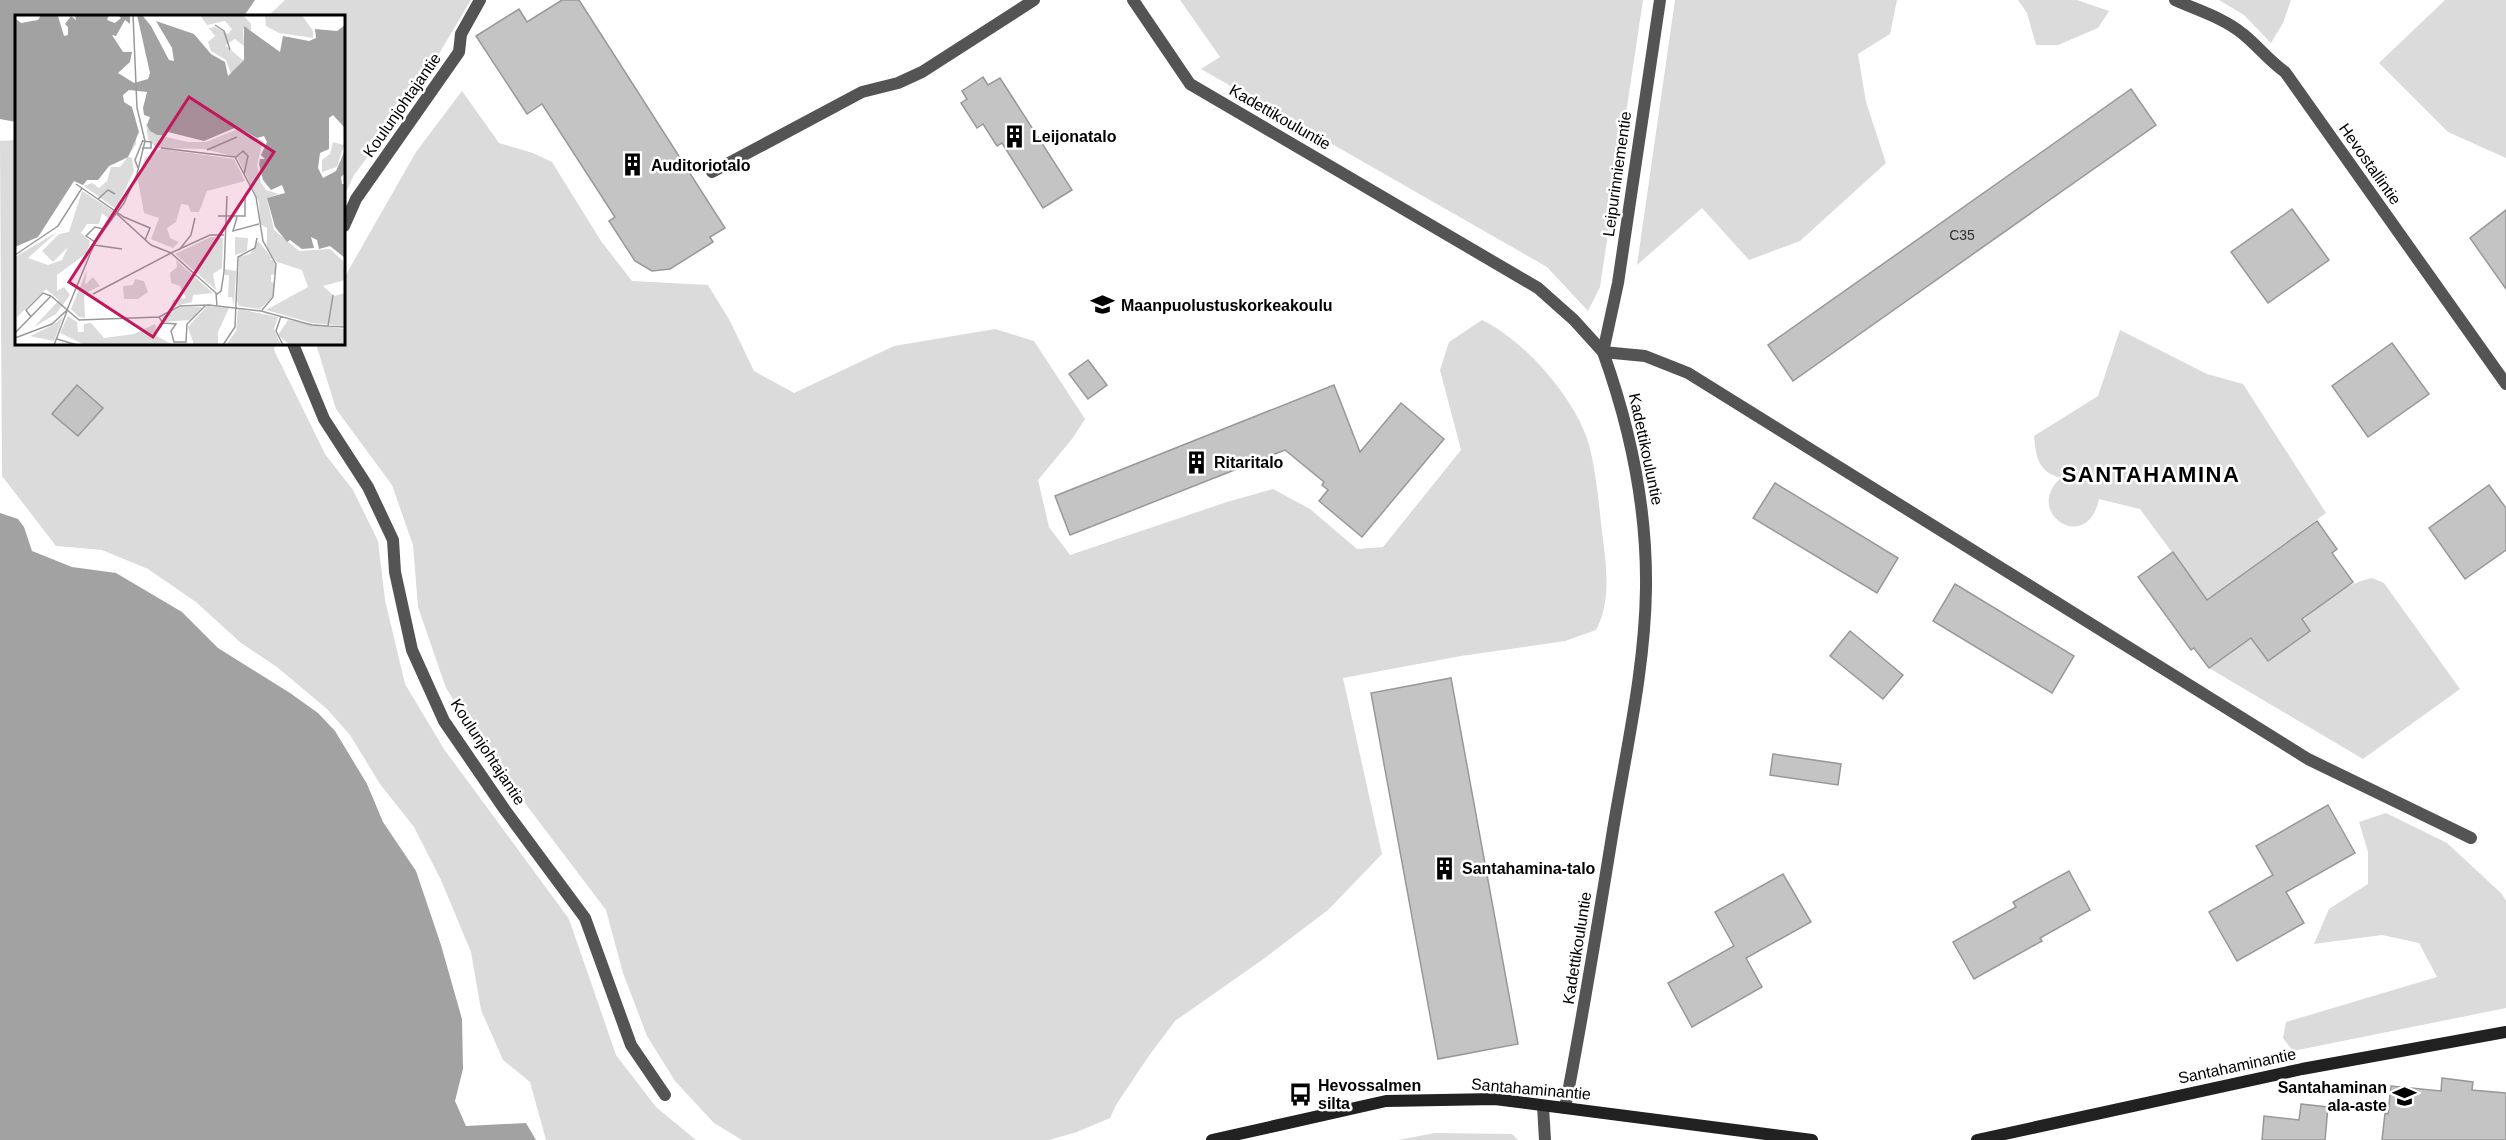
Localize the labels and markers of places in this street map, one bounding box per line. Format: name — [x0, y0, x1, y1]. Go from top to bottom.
building icon: Leijonatalo — [1001, 123, 1027, 149]
place label: Leijonatalo — [1032, 128, 1117, 145]
building icon: Auditoriotalo — [620, 152, 646, 178]
place label: Auditoriotalo — [651, 157, 751, 174]
school or university icon: Maanpuolustuskorkeakoulu — [1090, 292, 1116, 318]
place label: Maanpuolustuskorkeakoulu — [1121, 297, 1333, 314]
building icon: Ritaritalo — [1183, 449, 1209, 475]
place label: Ritaritalo — [1214, 454, 1284, 471]
building icon: Santahamina-talo — [1431, 855, 1457, 881]
place label: Santahamina-talo — [1462, 860, 1596, 877]
place label: Hevossalmen silta — [1318, 1077, 1421, 1112]
place label: Santahaminan ala-aste — [2278, 1079, 2387, 1114]
bus stop icon: Hevossalmen silta — [1287, 1081, 1313, 1107]
school or university icon: Santahaminan ala-aste — [2392, 1083, 2418, 1109]

